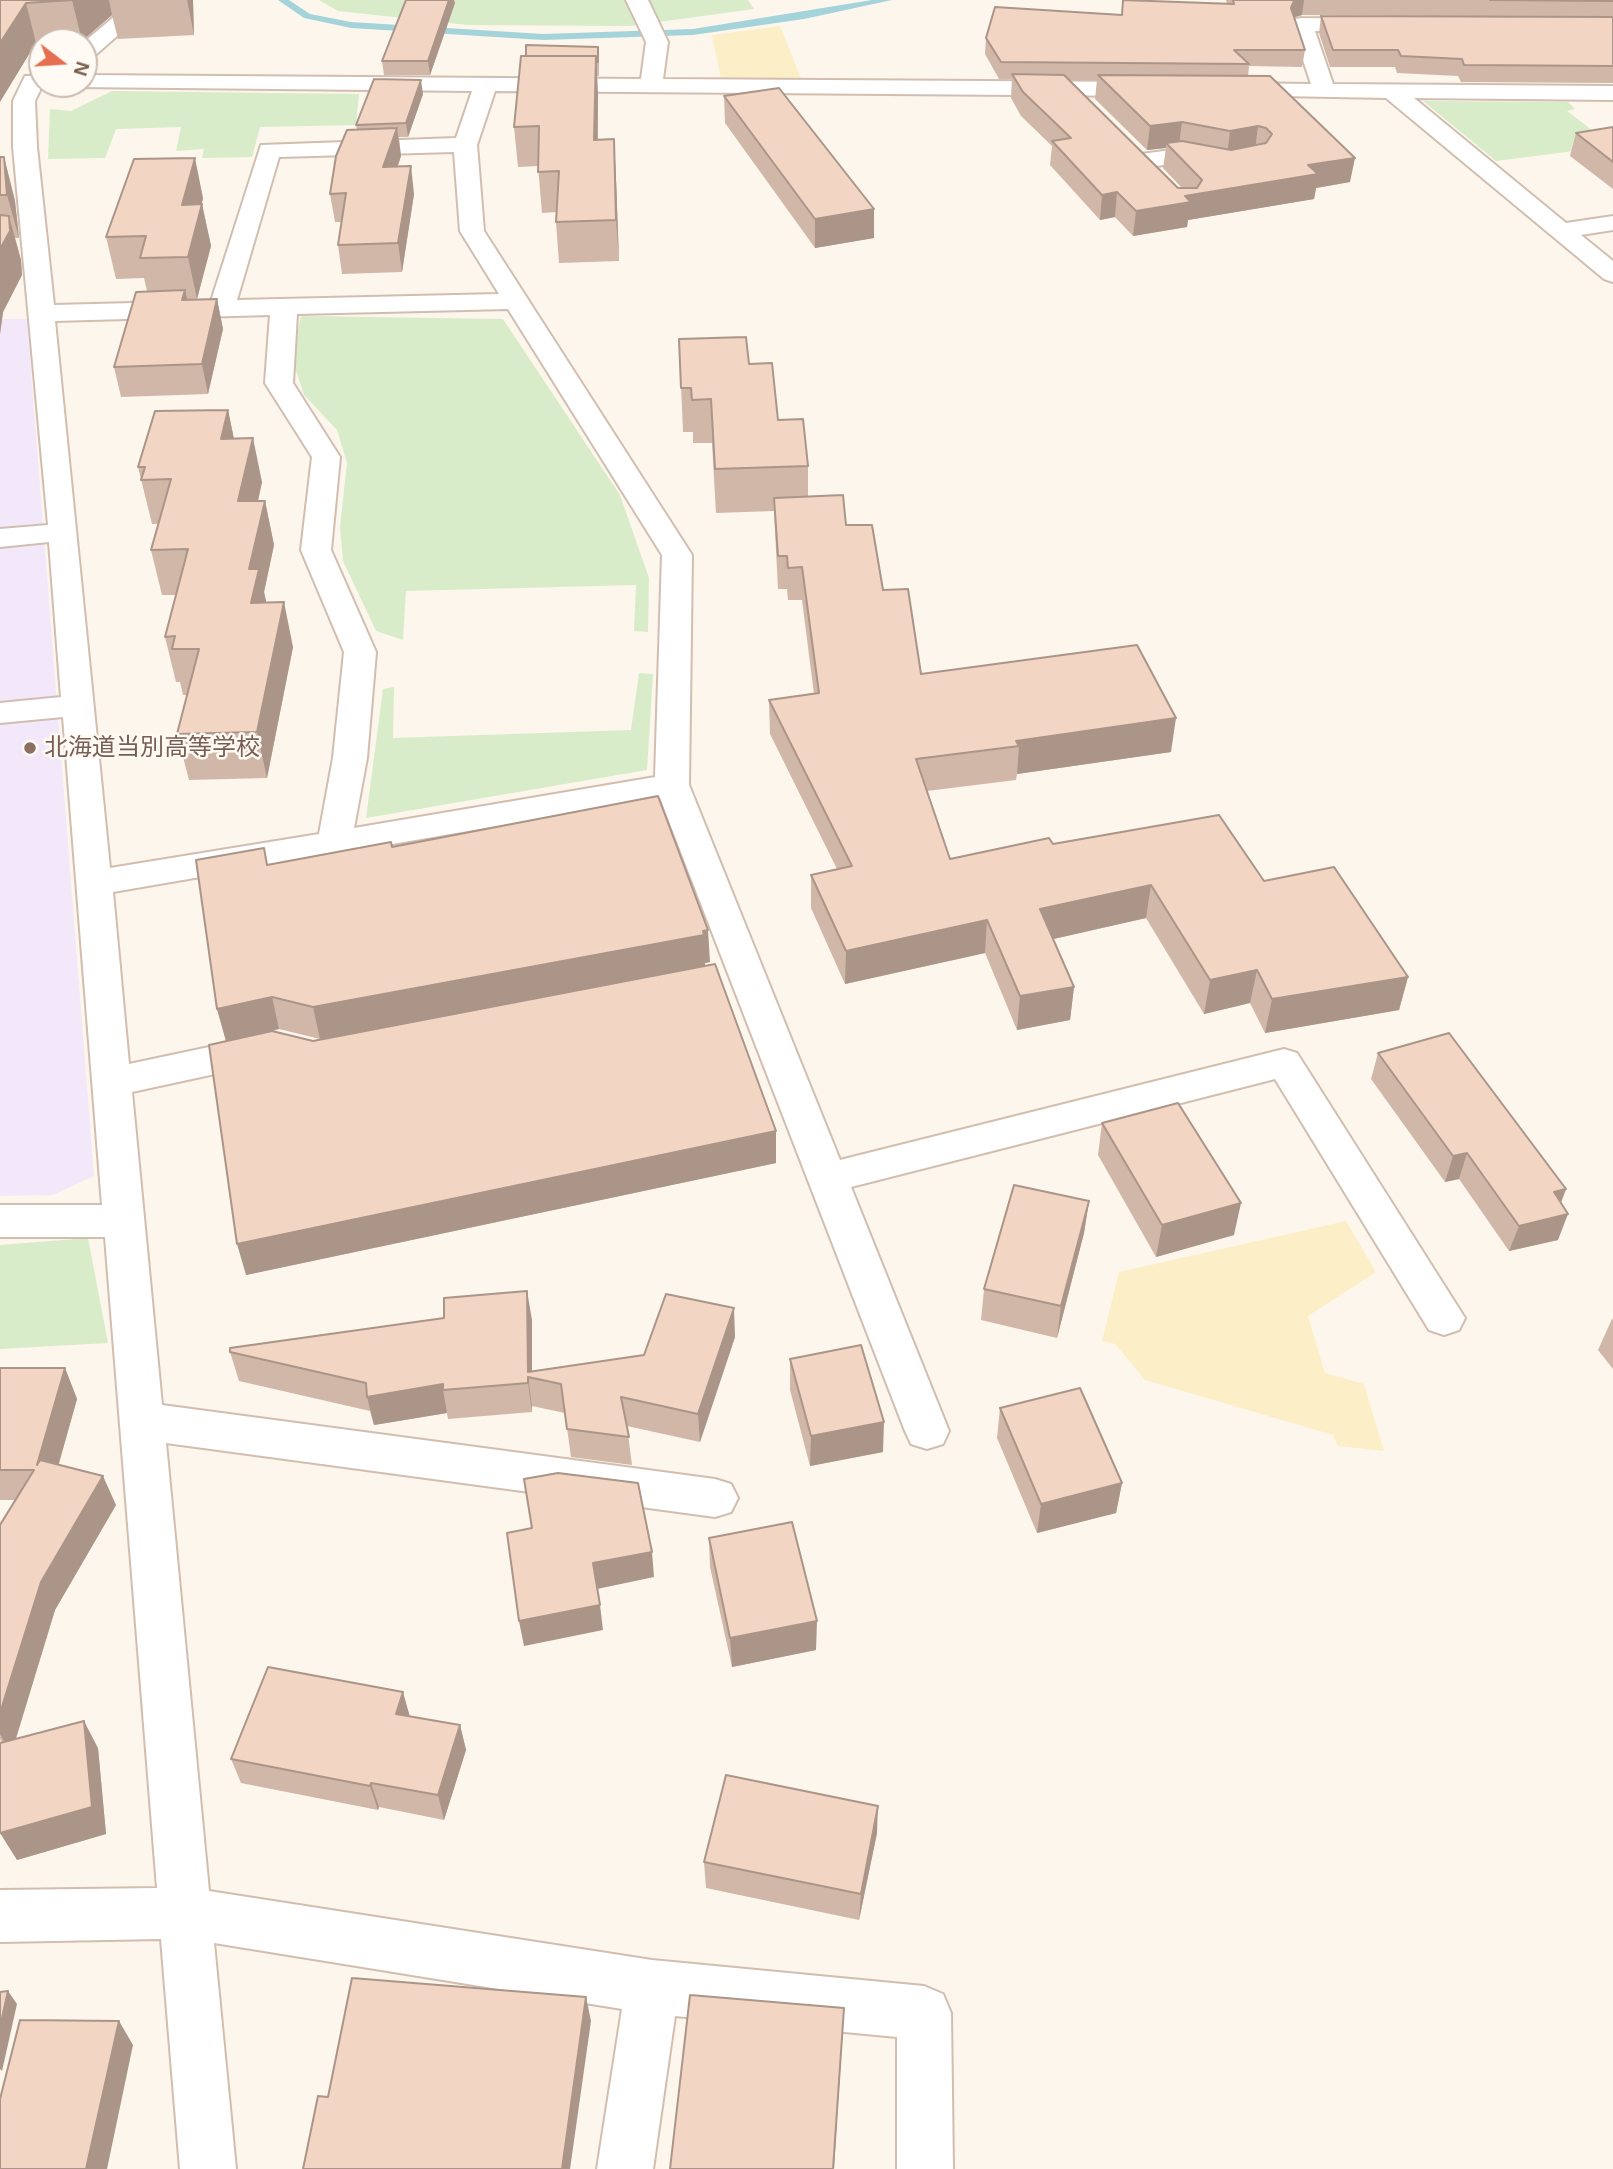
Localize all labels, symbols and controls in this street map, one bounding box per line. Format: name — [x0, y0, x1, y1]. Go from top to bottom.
north arrow — [28, 28, 98, 98]
text: N — [70, 59, 94, 78]
place label: 北海道当別高等学校 — [44, 734, 260, 762]
marker: 北海道当別高等学校 — [22, 740, 38, 756]

